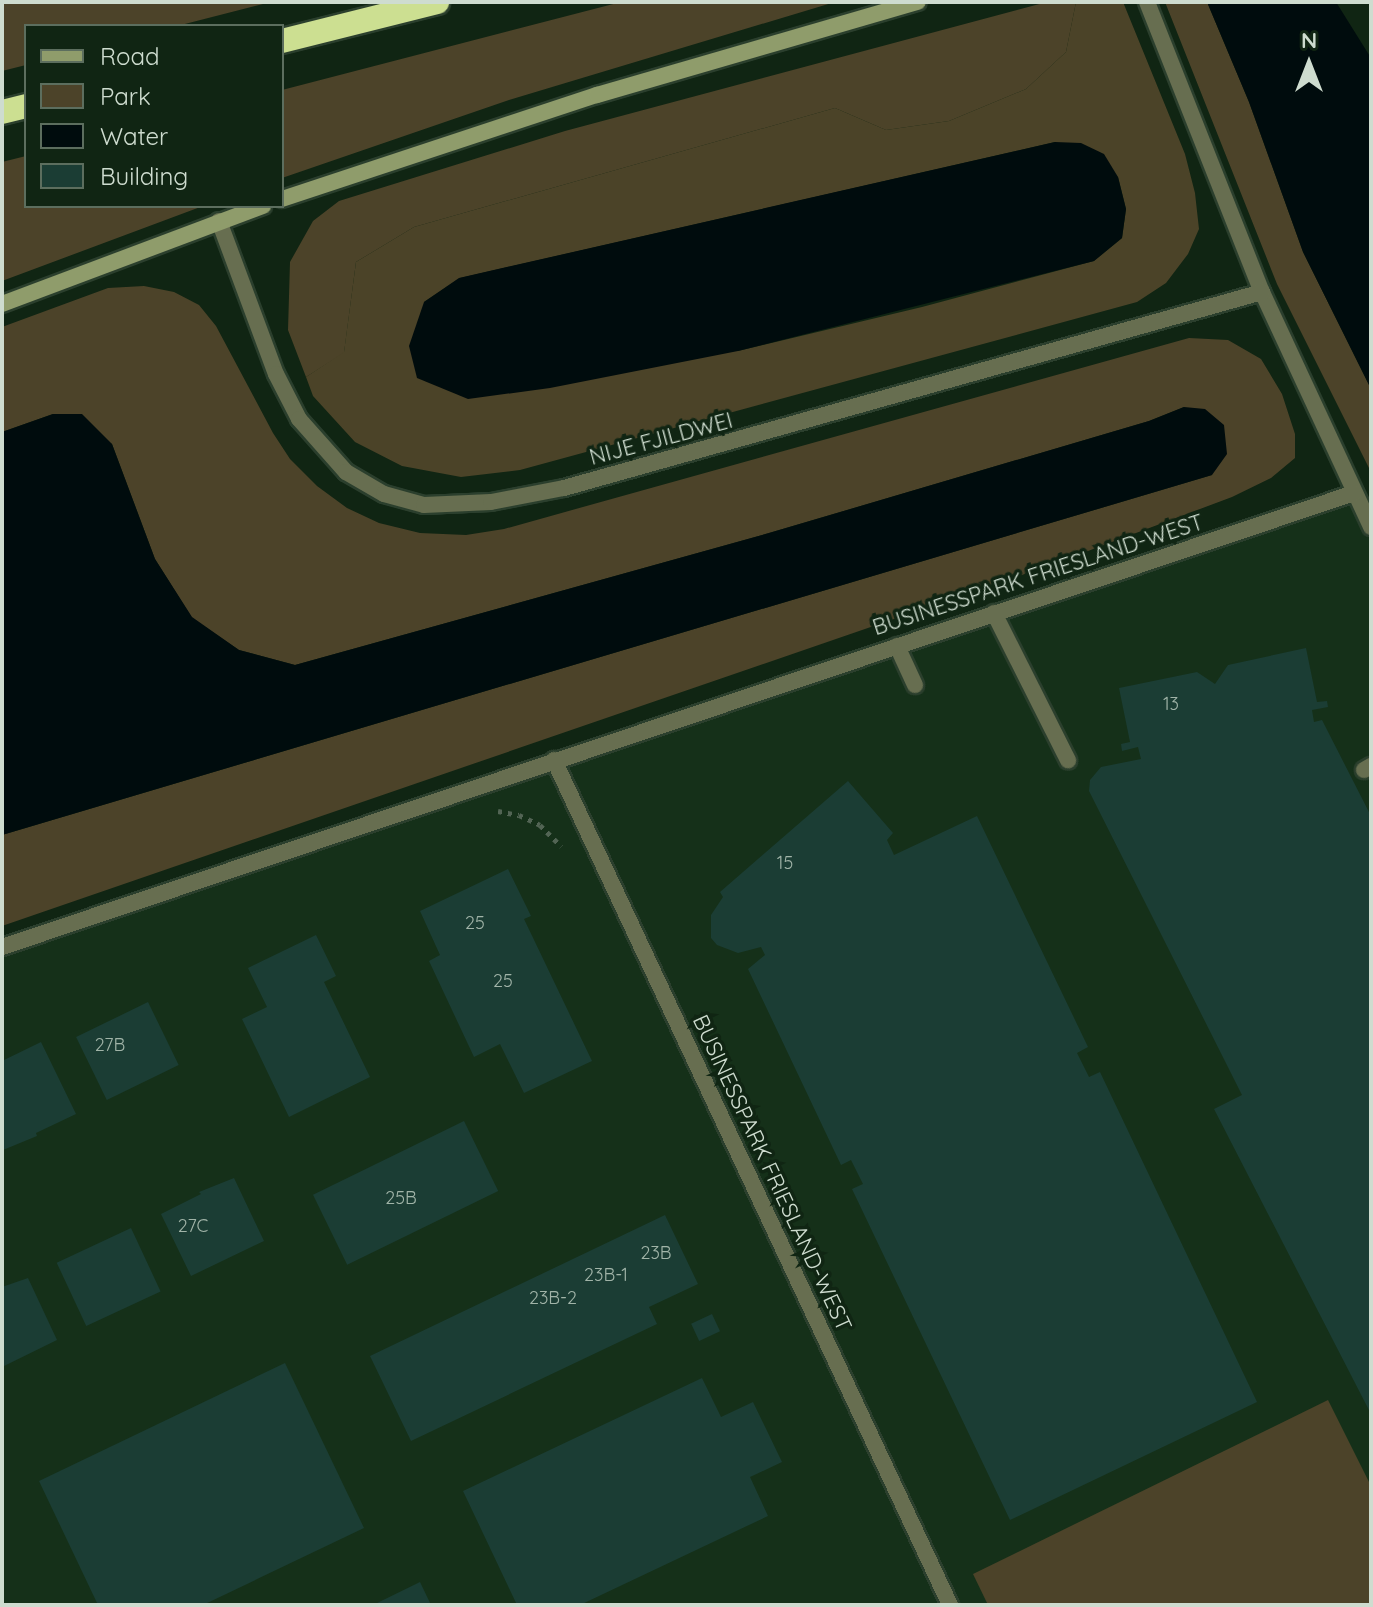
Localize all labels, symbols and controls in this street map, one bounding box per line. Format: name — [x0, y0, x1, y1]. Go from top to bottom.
legend — [24, 24, 284, 208]
north arrow — [1269, 24, 1349, 104]
text: N — [1301, 26, 1317, 54]
text: Road — [100, 41, 160, 71]
text: Park — [100, 81, 151, 111]
text: Water — [100, 121, 168, 151]
text: Building — [100, 161, 188, 191]
street label: NIJE FJILDWEI — [587, 407, 735, 471]
street label: BUSINESSPARK FRIESLAND-WEST — [869, 509, 1207, 641]
house number: 13 — [1163, 693, 1179, 715]
house number: 15 — [777, 852, 793, 874]
house number: 25 — [465, 912, 485, 934]
house number: 25 — [493, 970, 513, 992]
street label: BUSINESSPARK FRIESLAND-WEST — [687, 1011, 857, 1335]
house number: 27B — [95, 1034, 125, 1056]
house number: 25B — [385, 1187, 417, 1209]
house number: 27C — [178, 1215, 208, 1237]
house number: 23B — [640, 1242, 672, 1264]
house number: 23B-1 — [584, 1264, 628, 1286]
house number: 23B-2 — [529, 1287, 577, 1309]

